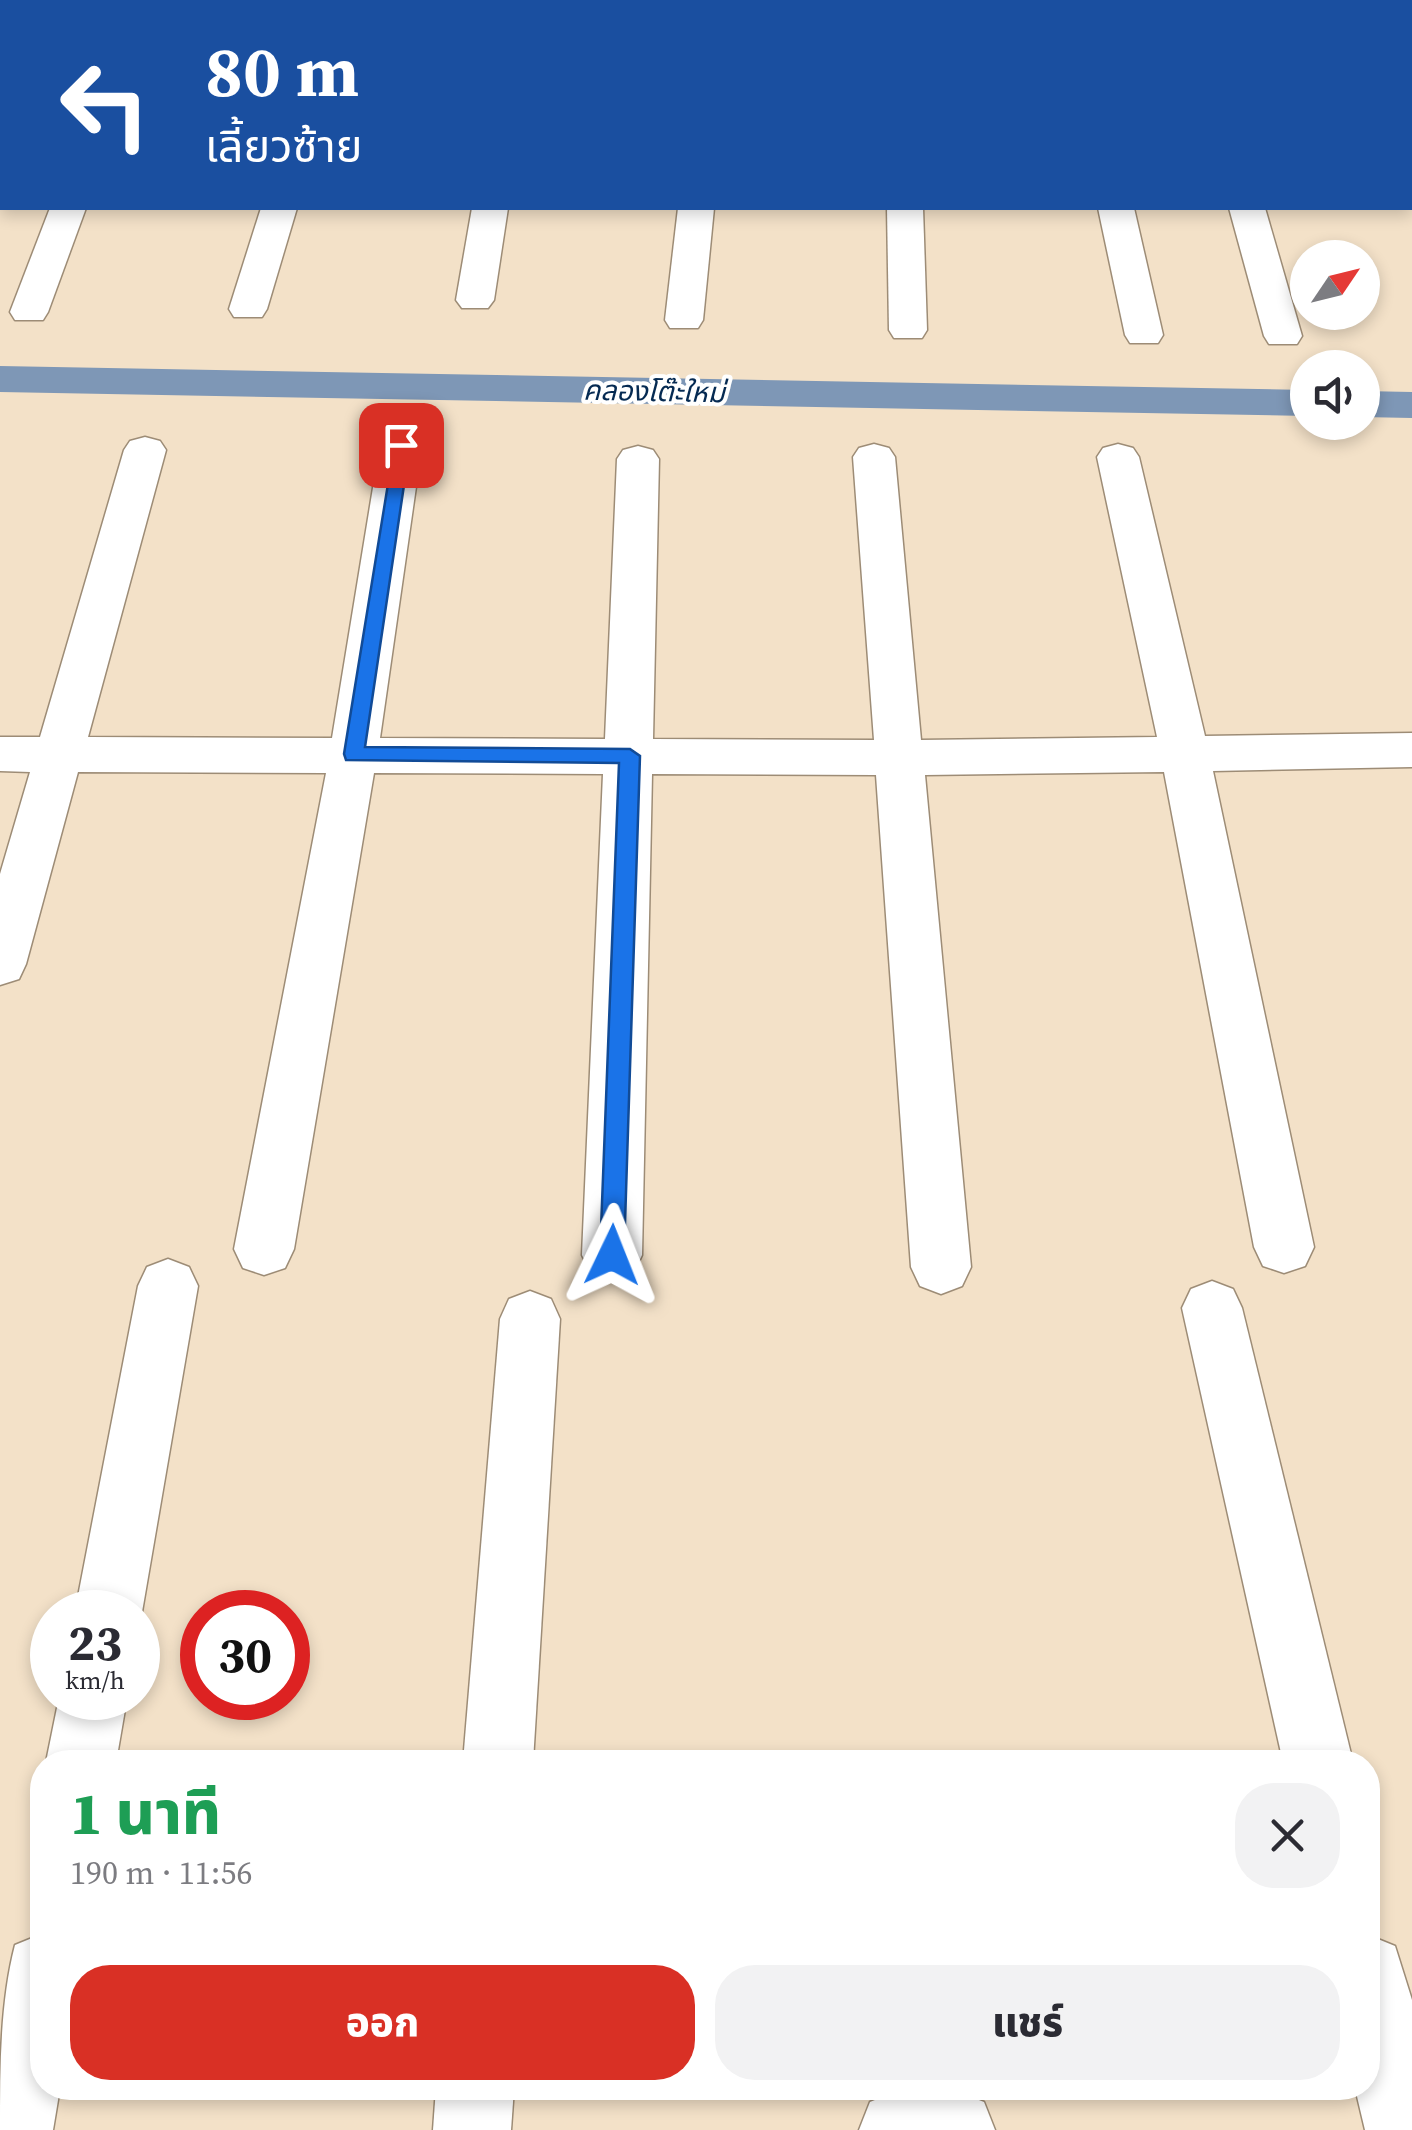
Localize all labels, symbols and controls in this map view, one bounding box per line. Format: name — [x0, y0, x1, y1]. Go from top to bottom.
text: 80 m — [205, 23, 359, 119]
icon: left — [40, 40, 170, 170]
text: เลี้ยวซ้าย — [205, 115, 362, 177]
north arrow — [1290, 240, 1380, 330]
map controls — [1290, 240, 1380, 440]
button: sound — [1290, 350, 1380, 440]
water label: คลองโต๊ะใหม่ — [583, 371, 729, 411]
pin — [359, 403, 444, 488]
icon: arrive — [374, 418, 429, 473]
position arrow — [560, 1203, 664, 1307]
speed limit sign: 30 — [180, 1590, 310, 1720]
text: 23 — [68, 1608, 122, 1677]
text: km/h — [65, 1663, 125, 1697]
text: 1 นาที — [70, 1772, 221, 1854]
button: close — [1235, 1783, 1340, 1888]
text: 190 m · 11:56 — [70, 1851, 252, 1895]
button: ออก — [70, 1965, 695, 2080]
button: แชร์ — [715, 1965, 1340, 2080]

